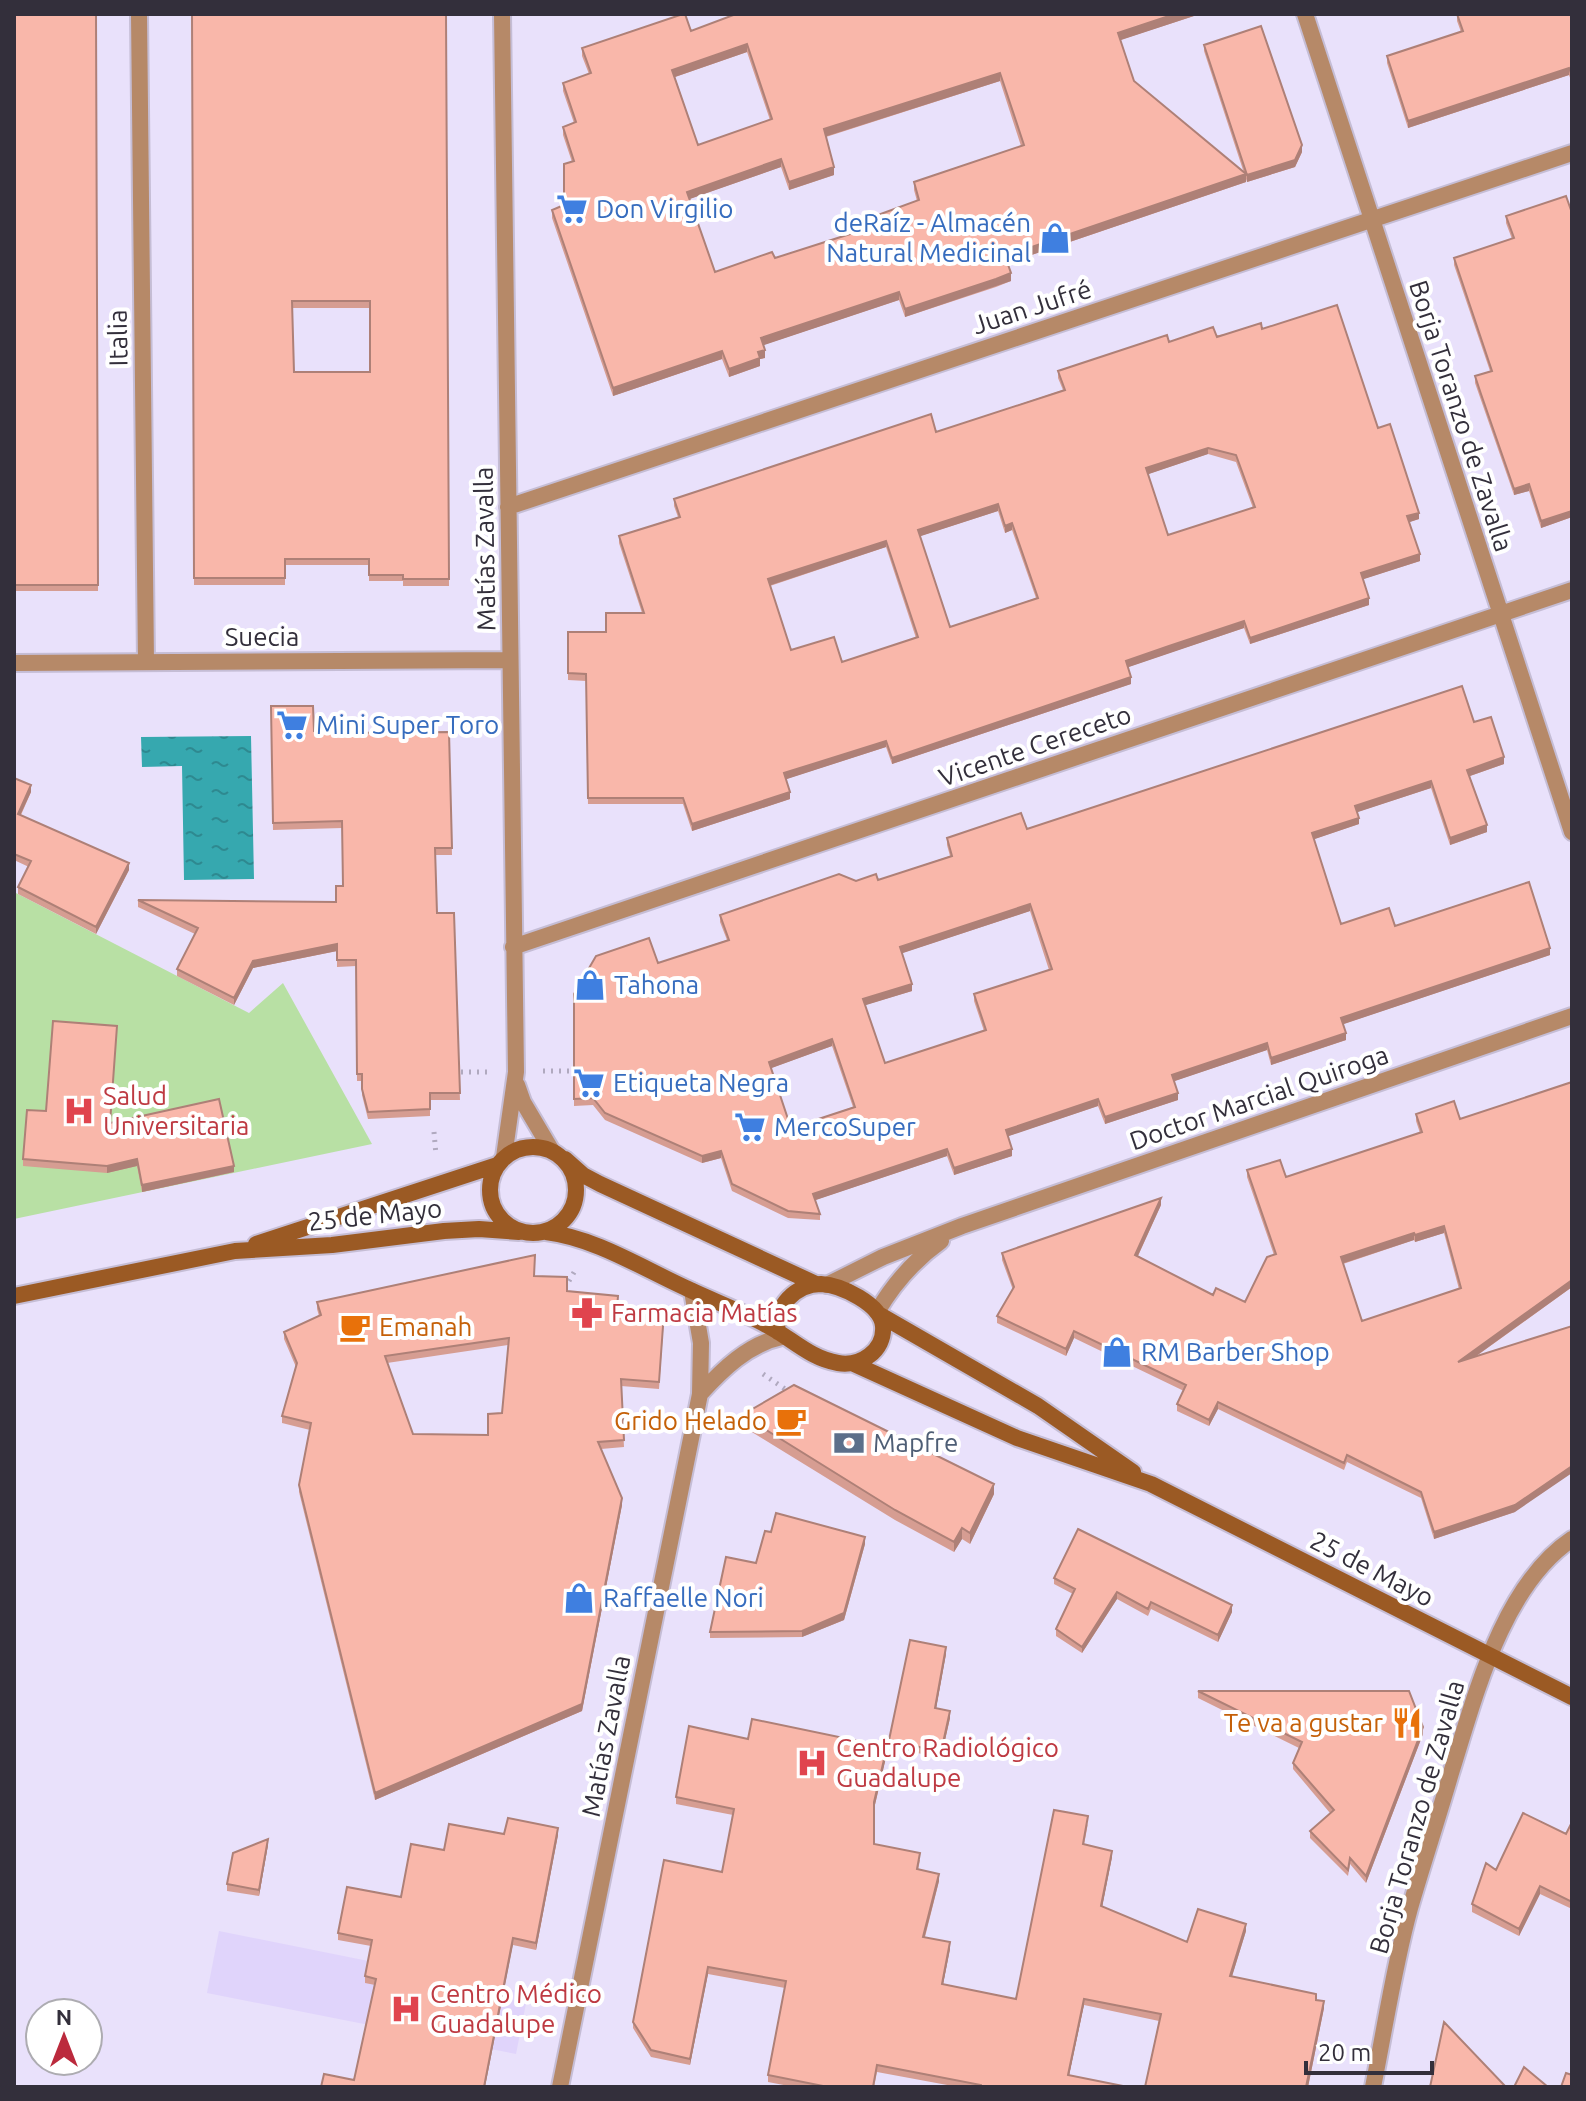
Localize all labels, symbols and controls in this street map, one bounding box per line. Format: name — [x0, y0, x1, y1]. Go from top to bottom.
supermarket icon: Don Virgilio — [555, 192, 589, 226]
place label: Don Virgilio — [596, 194, 733, 223]
place label: deRaíz - Almacén Natural Medicinal — [826, 208, 1031, 267]
shop icon: deRaíz - Almacén Natural Medicinal — [1038, 221, 1072, 255]
street label: Juan Jufré — [969, 274, 1095, 339]
street label: Borja Toranzo de Zavalla — [1404, 277, 1519, 555]
street label: Italia — [103, 309, 132, 367]
street label: Matías Zavalla — [469, 467, 500, 631]
street label: Suecia — [225, 622, 299, 651]
street label: Vicente Cereceto — [935, 699, 1135, 792]
supermarket icon: Mini Super Toro — [275, 708, 309, 742]
place label: Mini Super Toro — [316, 710, 499, 739]
shop icon: Tahona — [573, 968, 607, 1002]
place label: Tahona — [614, 970, 699, 999]
street label: Doctor Marcial Quiroga — [1126, 1040, 1392, 1155]
supermarket icon: Etiqueta Negra — [572, 1066, 606, 1100]
place label: Etiqueta Negra — [613, 1068, 789, 1097]
place label: Salud Universitaria — [103, 1081, 249, 1140]
hospital icon: Salud Universitaria — [62, 1094, 96, 1128]
supermarket icon: MercoSuper — [733, 1110, 767, 1144]
place label: MercoSuper — [774, 1112, 916, 1141]
street label: 25 de Mayo — [307, 1193, 443, 1236]
pharmacy icon: Farmacia Matías — [570, 1296, 604, 1330]
place label: Farmacia Matías — [611, 1298, 798, 1327]
cafe icon: Emanah — [338, 1310, 372, 1344]
place label: Emanah — [379, 1312, 472, 1341]
shop icon: RM Barber Shop — [1100, 1335, 1134, 1369]
place label: RM Barber Shop — [1141, 1337, 1330, 1366]
cafe icon: Grido Helado — [774, 1404, 808, 1438]
place label: Grido Helado — [614, 1406, 767, 1435]
bank icon: Mapfre — [832, 1426, 866, 1460]
place label: Mapfre — [873, 1428, 958, 1457]
street label: 25 de Mayo — [1306, 1525, 1439, 1612]
shop icon: Raffaelle Nori — [562, 1581, 596, 1615]
place label: Raffaelle Nori — [603, 1583, 764, 1612]
street label: Matías Zavalla — [576, 1653, 635, 1819]
street label: Borja Toranzo de Zavalla — [1364, 1677, 1469, 1957]
restaurant icon: Te va a gustar — [1390, 1706, 1424, 1740]
place label: Te va a gustar — [1224, 1708, 1383, 1737]
place label: Centro Radiológico Guadalupe — [836, 1733, 1059, 1792]
hospital icon: Centro Radiológico Guadalupe — [795, 1746, 829, 1780]
place label: Centro Médico Guadalupe — [430, 1979, 602, 2038]
hospital icon: Centro Médico Guadalupe — [389, 1992, 423, 2026]
north arrow — [24, 1997, 104, 2077]
text: N — [56, 2004, 72, 2029]
scale bar — [1306, 2025, 1432, 2075]
text: 20 m — [1318, 2039, 1371, 2066]

